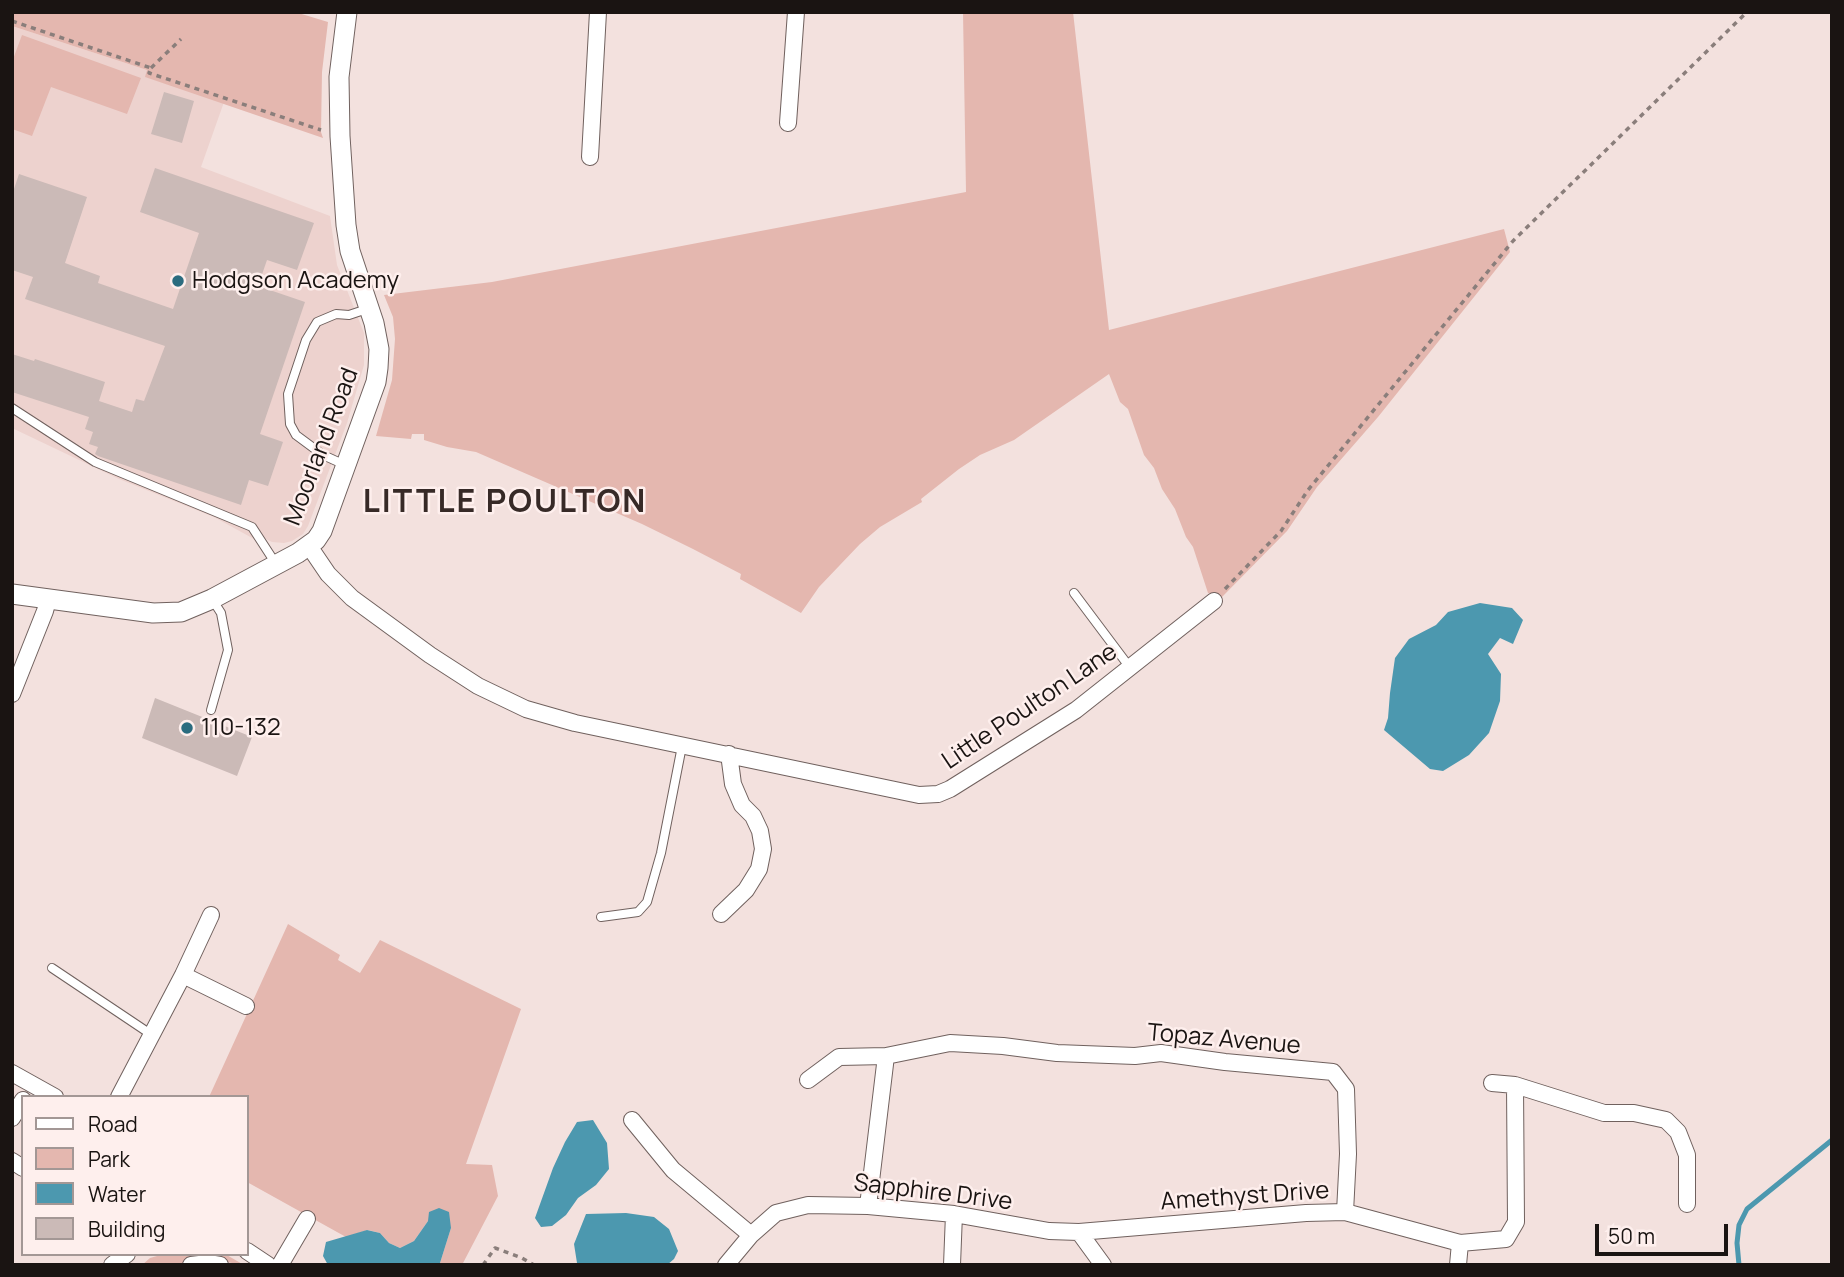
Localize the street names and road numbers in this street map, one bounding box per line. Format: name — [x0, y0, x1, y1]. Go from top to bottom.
street label: Moorland Road — [279, 364, 365, 530]
street label: Little Poulton Lane — [937, 638, 1123, 776]
street label: Topaz Avenue — [1146, 1019, 1302, 1061]
street label: Sapphire Drive — [852, 1169, 1014, 1217]
street label: Amethyst Drive — [1160, 1177, 1330, 1217]

